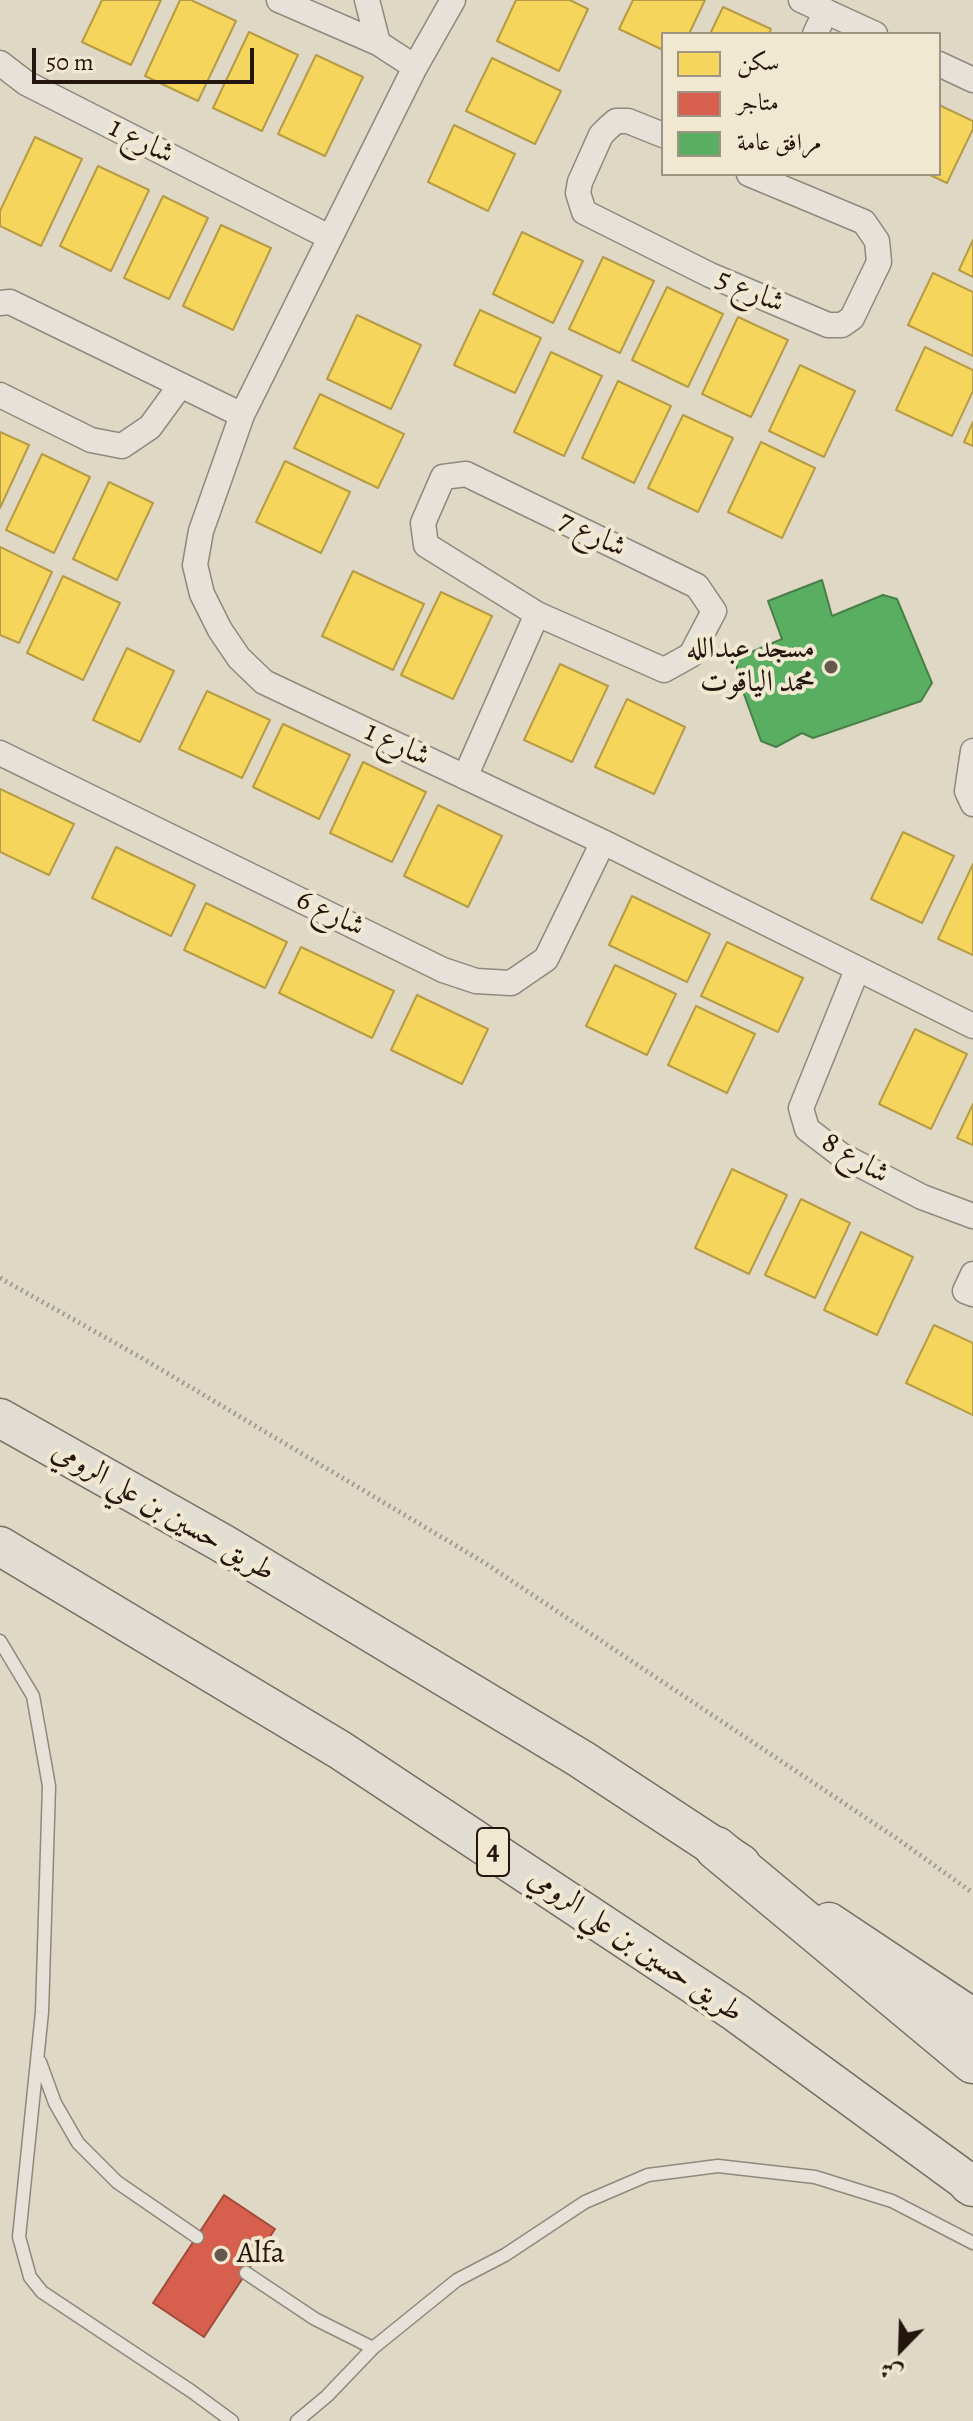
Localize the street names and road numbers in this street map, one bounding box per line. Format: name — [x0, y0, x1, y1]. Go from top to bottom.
street label: شارع 1 — [102, 110, 180, 174]
street label: شارع 5 — [710, 262, 790, 322]
street label: شارع 7 — [552, 503, 632, 567]
street label: شارع 1 — [358, 714, 436, 776]
street label: شارع 6 — [290, 882, 370, 946]
street label: شارع 8 — [815, 1125, 895, 1193]
street label: طريق حسين بن علي الرومي — [45, 1433, 281, 1591]
road number: 4 — [477, 1828, 509, 1876]
street label: طريق حسين بن علي الرومي — [521, 1861, 749, 2031]

